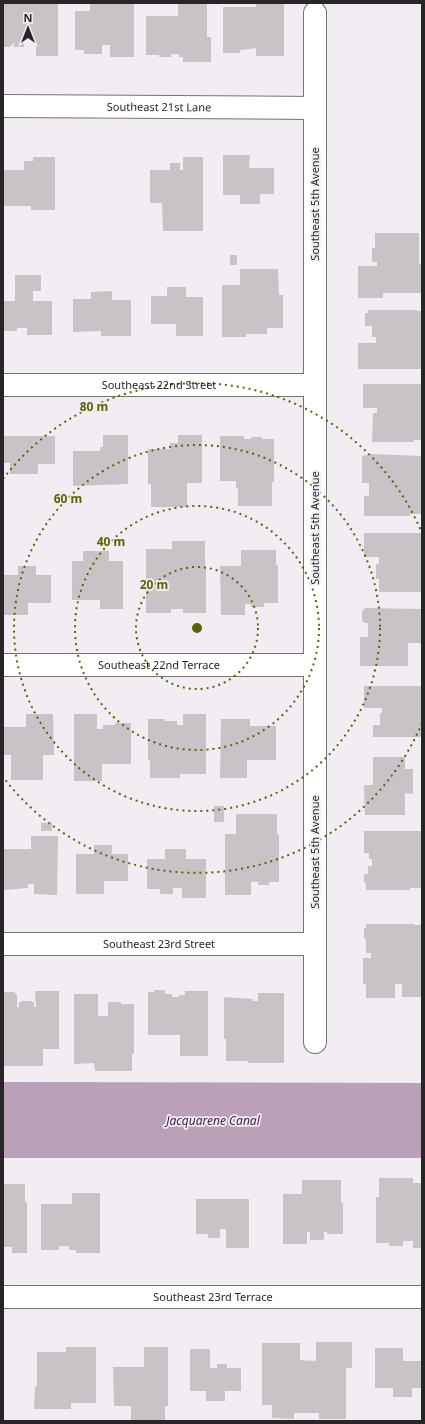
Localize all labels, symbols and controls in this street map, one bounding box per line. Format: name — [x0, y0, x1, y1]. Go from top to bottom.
north arrow — [8, 8, 48, 48]
text: N — [24, 10, 32, 25]
street label: Southeast 21st Lane — [107, 99, 211, 114]
street label: Southeast 5th Avenue — [307, 147, 322, 261]
street label: Southeast 22nd Street — [102, 377, 216, 392]
text: 80 m — [80, 398, 108, 415]
street label: Southeast 5th Avenue — [307, 471, 322, 585]
text: 60 m — [54, 490, 82, 507]
text: 40 m — [97, 533, 125, 550]
text: 20 m — [140, 576, 168, 593]
centre of rings — [190, 621, 204, 635]
street label: Southeast 22nd Terrace — [98, 657, 220, 672]
street label: Southeast 5th Avenue — [307, 795, 322, 909]
street label: Southeast 23rd Street — [103, 936, 215, 951]
water label: Jacquarene Canal — [164, 1112, 261, 1129]
street label: Southeast 23rd Terrace — [153, 1289, 273, 1304]

